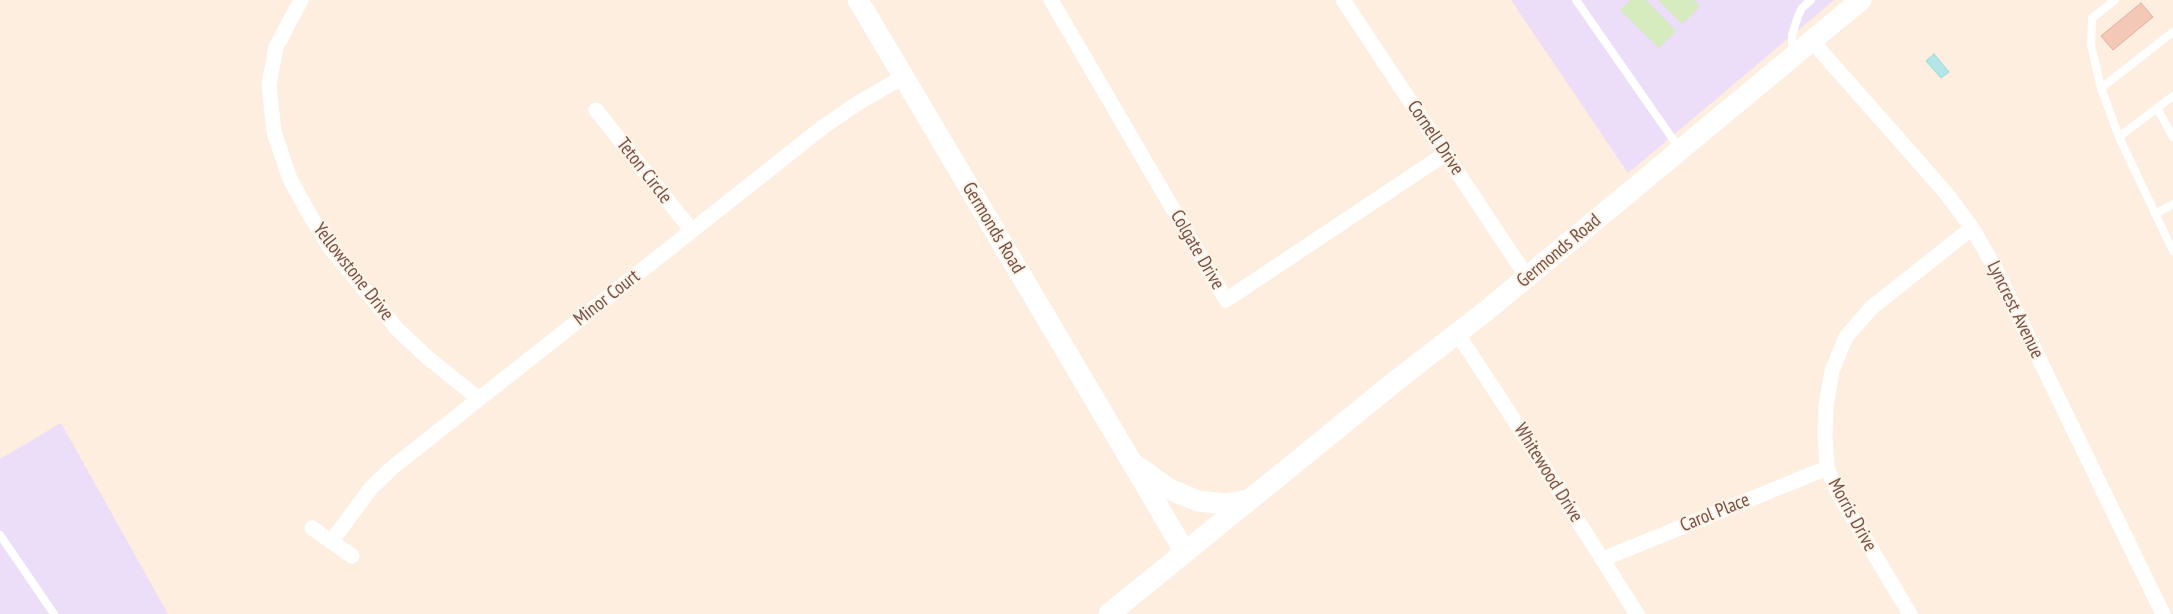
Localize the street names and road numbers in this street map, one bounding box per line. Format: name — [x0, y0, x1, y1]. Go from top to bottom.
street label: Cornell Drive — [1402, 96, 1468, 180]
street label: Teton Circle — [611, 134, 677, 208]
street label: Germonds Road — [957, 178, 1029, 278]
street label: Colgate Drive — [1165, 206, 1229, 294]
street label: Germonds Road — [1512, 209, 1606, 293]
street label: Yellowstone Drive — [308, 219, 398, 325]
street label: Lyncrest Avenue — [1982, 258, 2048, 362]
street label: Minor Court — [569, 265, 645, 331]
street label: Whitewood Drive — [1509, 419, 1587, 527]
street label: Morris Drive — [1823, 475, 1881, 555]
street label: Carol Place — [1677, 489, 1753, 537]

